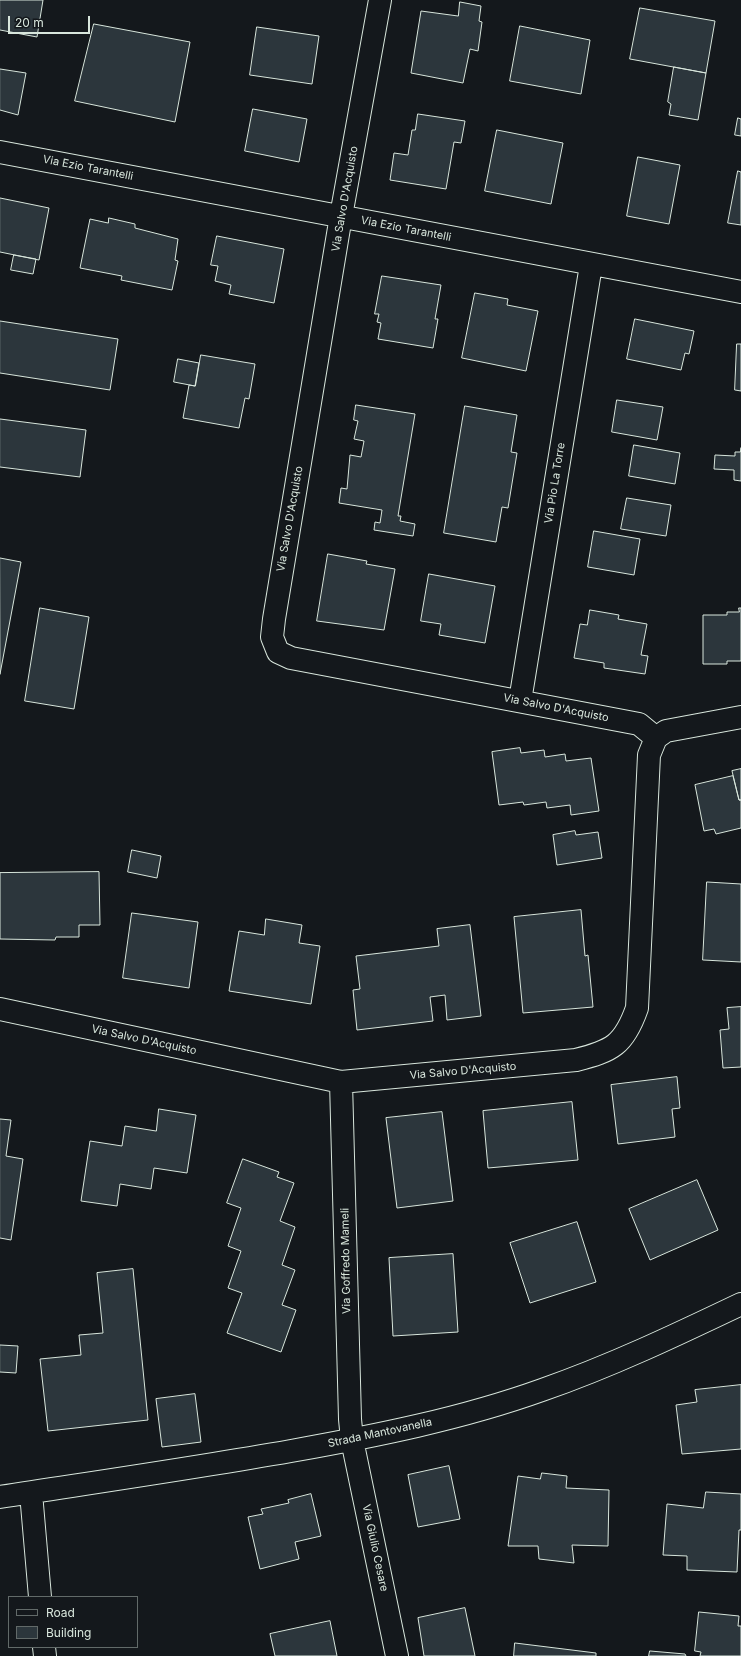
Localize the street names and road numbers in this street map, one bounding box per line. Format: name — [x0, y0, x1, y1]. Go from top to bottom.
street label: Via Salvo D'Acquisto — [329, 145, 361, 253]
street label: Via Ezio Tarantelli — [42, 153, 134, 183]
street label: Via Ezio Tarantelli — [360, 214, 452, 244]
street label: Via Pio La Torre — [542, 442, 568, 524]
street label: Via Salvo D'Acquisto — [274, 465, 306, 573]
street label: Via Salvo D'Acquisto — [502, 691, 610, 725]
street label: Via Salvo D'Acquisto — [90, 1022, 198, 1058]
street label: Via Salvo D'Acquisto — [409, 1060, 517, 1082]
street label: Via Goffredo Mameli — [338, 1208, 354, 1314]
street label: Strada Mantovanella — [327, 1416, 433, 1450]
street label: Via Giulio Cesare — [359, 1503, 391, 1593]

